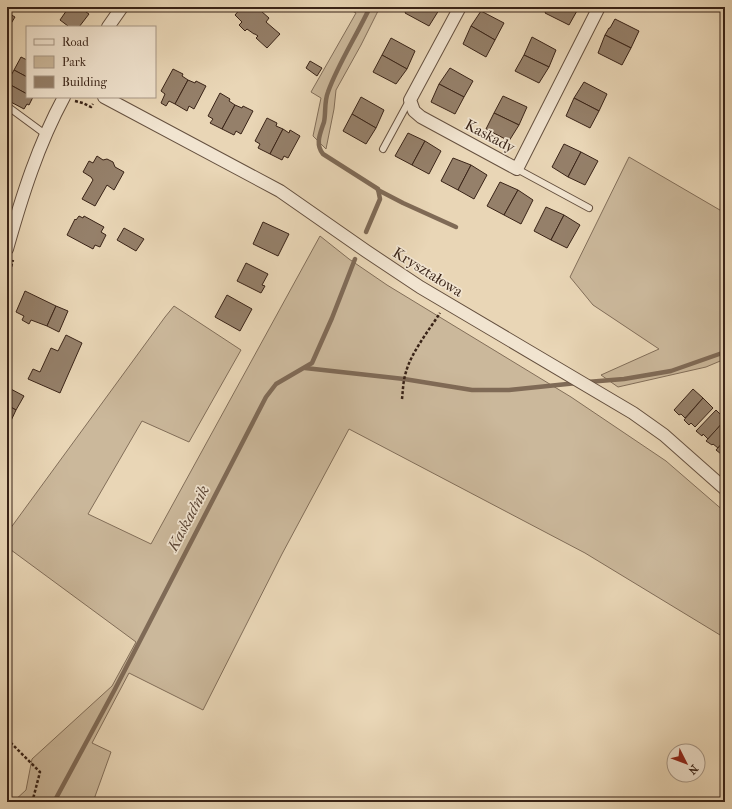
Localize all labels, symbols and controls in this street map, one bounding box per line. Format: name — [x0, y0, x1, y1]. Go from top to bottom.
legend — [26, 26, 156, 98]
text: Road — [62, 35, 89, 49]
text: Park — [62, 55, 87, 69]
text: Building — [62, 75, 107, 89]
street label: Kaskady — [462, 115, 519, 157]
street label: Kryształowa — [390, 243, 467, 301]
water label: Kaskadnik — [162, 482, 213, 555]
north arrow — [666, 743, 706, 783]
text: N — [685, 762, 701, 777]

